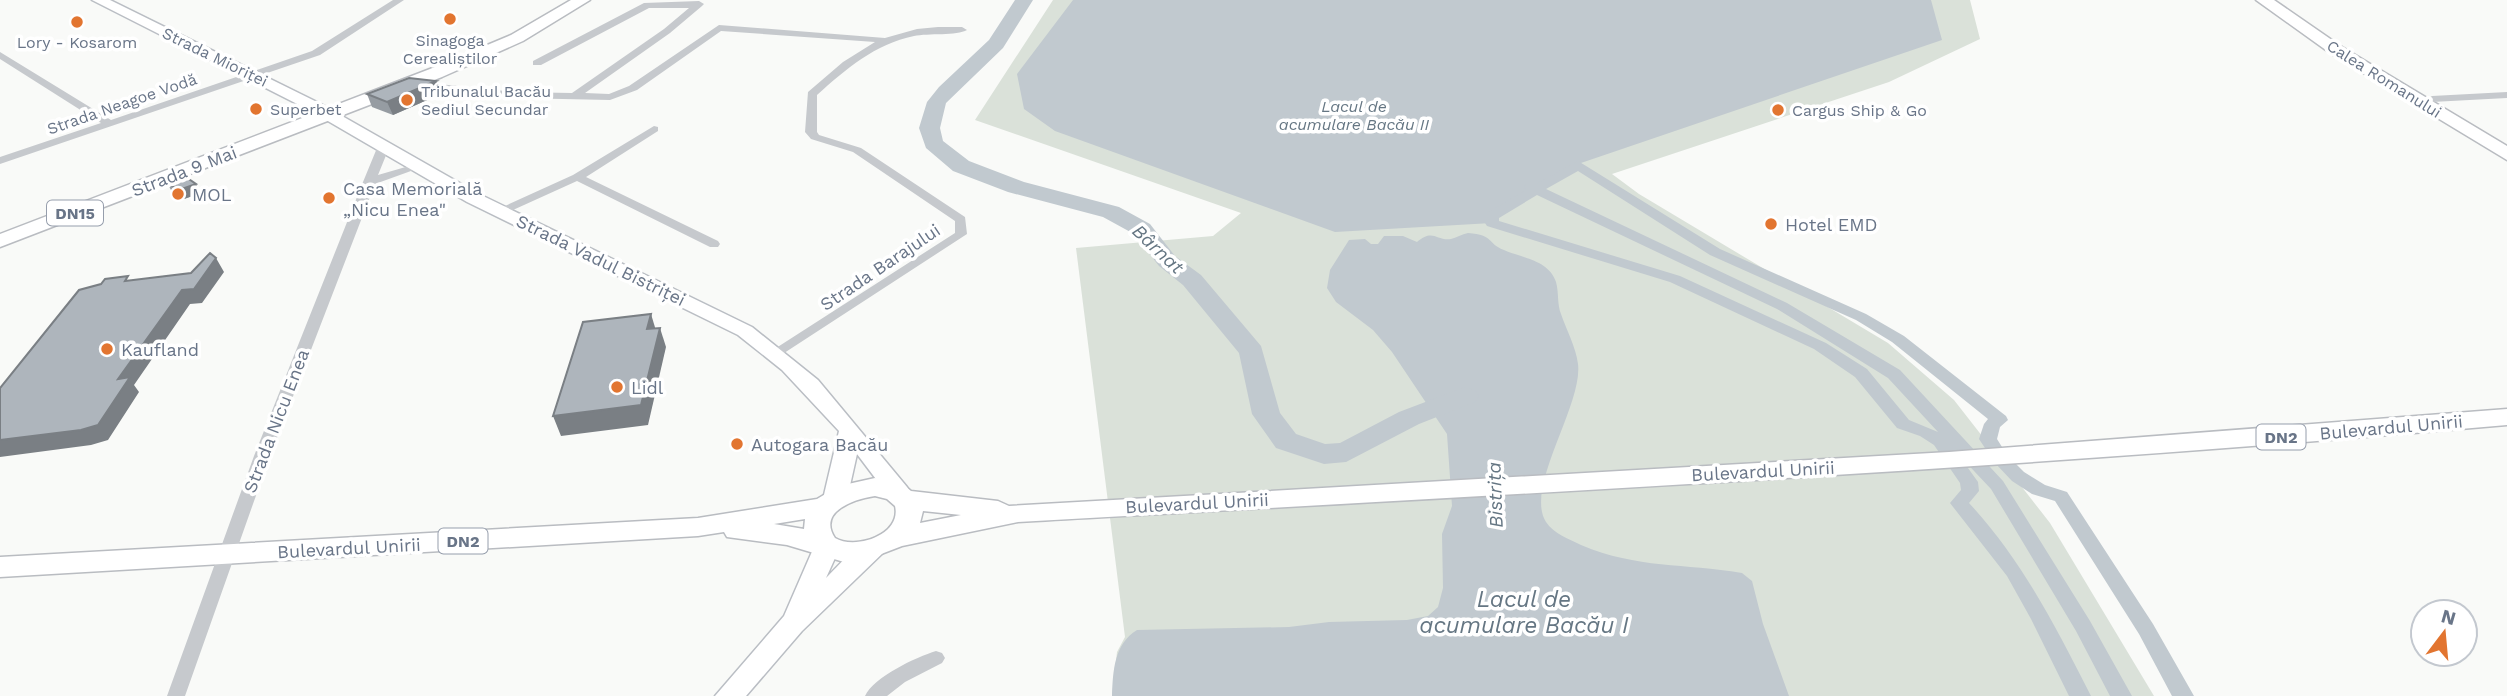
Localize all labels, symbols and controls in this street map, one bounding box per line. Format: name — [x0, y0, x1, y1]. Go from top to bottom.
marker: Sinagoga Cerealiștilor — [442, 11, 458, 27]
marker: Lory - Kosarom — [69, 14, 85, 30]
street label: Strada Mioriței — [159, 23, 271, 91]
place label: Sinagoga Cerealiștilor — [403, 31, 498, 68]
place label: Lory - Kosarom — [17, 33, 137, 52]
street label: Calea Romanului — [2323, 36, 2445, 122]
street label: Strada Neagoe Vodă — [45, 69, 199, 139]
place label: Tribunalul Bacău Sediul Secundar — [421, 82, 551, 119]
marker: Tribunalul Bacău Sediul Secundar — [399, 92, 415, 108]
water label: Lacul de acumulare Bacău II — [1279, 97, 1429, 134]
place label: Superbet — [270, 100, 342, 119]
marker: Superbet — [248, 101, 264, 117]
place label: Cargus Ship & Go — [1792, 101, 1927, 120]
marker: Cargus Ship & Go — [1770, 102, 1786, 118]
street label: Strada 9 Mai — [128, 141, 240, 201]
place label: Casa Memorială „Nicu Enea" — [343, 178, 483, 220]
place label: MOL — [192, 184, 232, 205]
marker: MOL — [170, 186, 186, 202]
marker: Casa Memorială „Nicu Enea" — [321, 190, 337, 206]
road number: DN15 — [47, 200, 103, 226]
street label: Strada Vadul Bistriței — [513, 210, 689, 310]
place label: Hotel EMD — [1785, 214, 1877, 235]
marker: Hotel EMD — [1763, 216, 1779, 232]
street label: Strada Barajului — [816, 219, 944, 315]
water label: Bârnat — [1127, 219, 1189, 279]
place label: Kaufland — [121, 339, 199, 360]
marker: Kaufland — [99, 341, 115, 357]
street label: Strada Nicu Enea — [239, 346, 313, 496]
place label: Lidl — [631, 377, 664, 398]
marker: Lidl — [609, 379, 625, 395]
street label: Bulevardul Unirii — [2318, 410, 2464, 444]
road number: DN2 — [2256, 424, 2306, 450]
place label: Autogara Bacău — [751, 434, 888, 455]
marker: Autogara Bacău — [729, 436, 745, 452]
street label: Bulevardul Unirii — [1691, 457, 1835, 485]
water label: Bistrița — [1482, 461, 1508, 528]
street label: Bulevardul Unirii — [1125, 489, 1269, 517]
road number: DN2 — [438, 528, 488, 554]
street label: Bulevardul Unirii — [277, 534, 421, 562]
water label: Lacul de acumulare Bacău I — [1419, 586, 1629, 639]
north arrow — [2409, 598, 2479, 668]
text: N — [2439, 604, 2458, 630]

